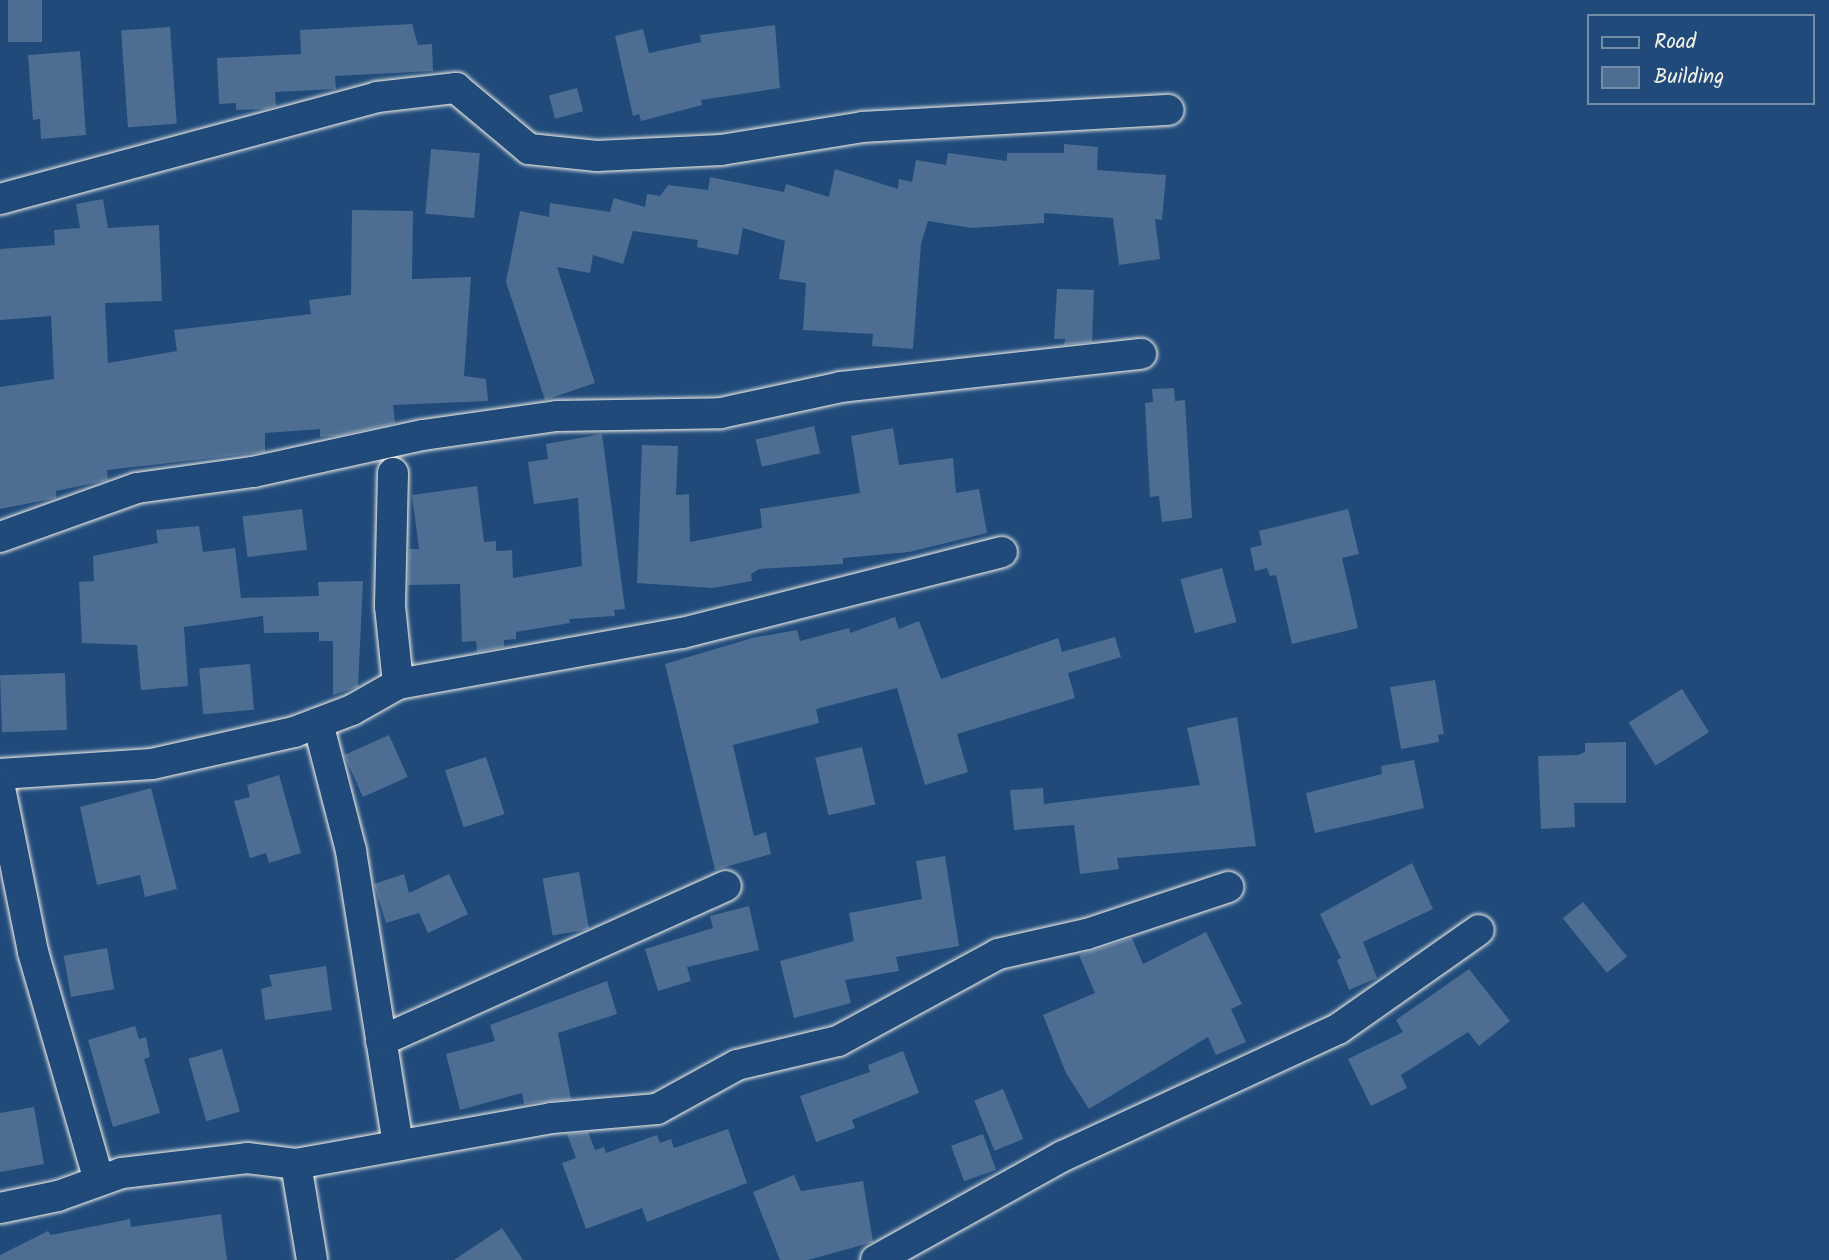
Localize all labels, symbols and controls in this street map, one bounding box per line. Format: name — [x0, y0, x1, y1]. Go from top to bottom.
legend — [1588, 14, 1815, 105]
text: Road — [1654, 26, 1696, 59]
text: Building — [1654, 61, 1724, 94]

